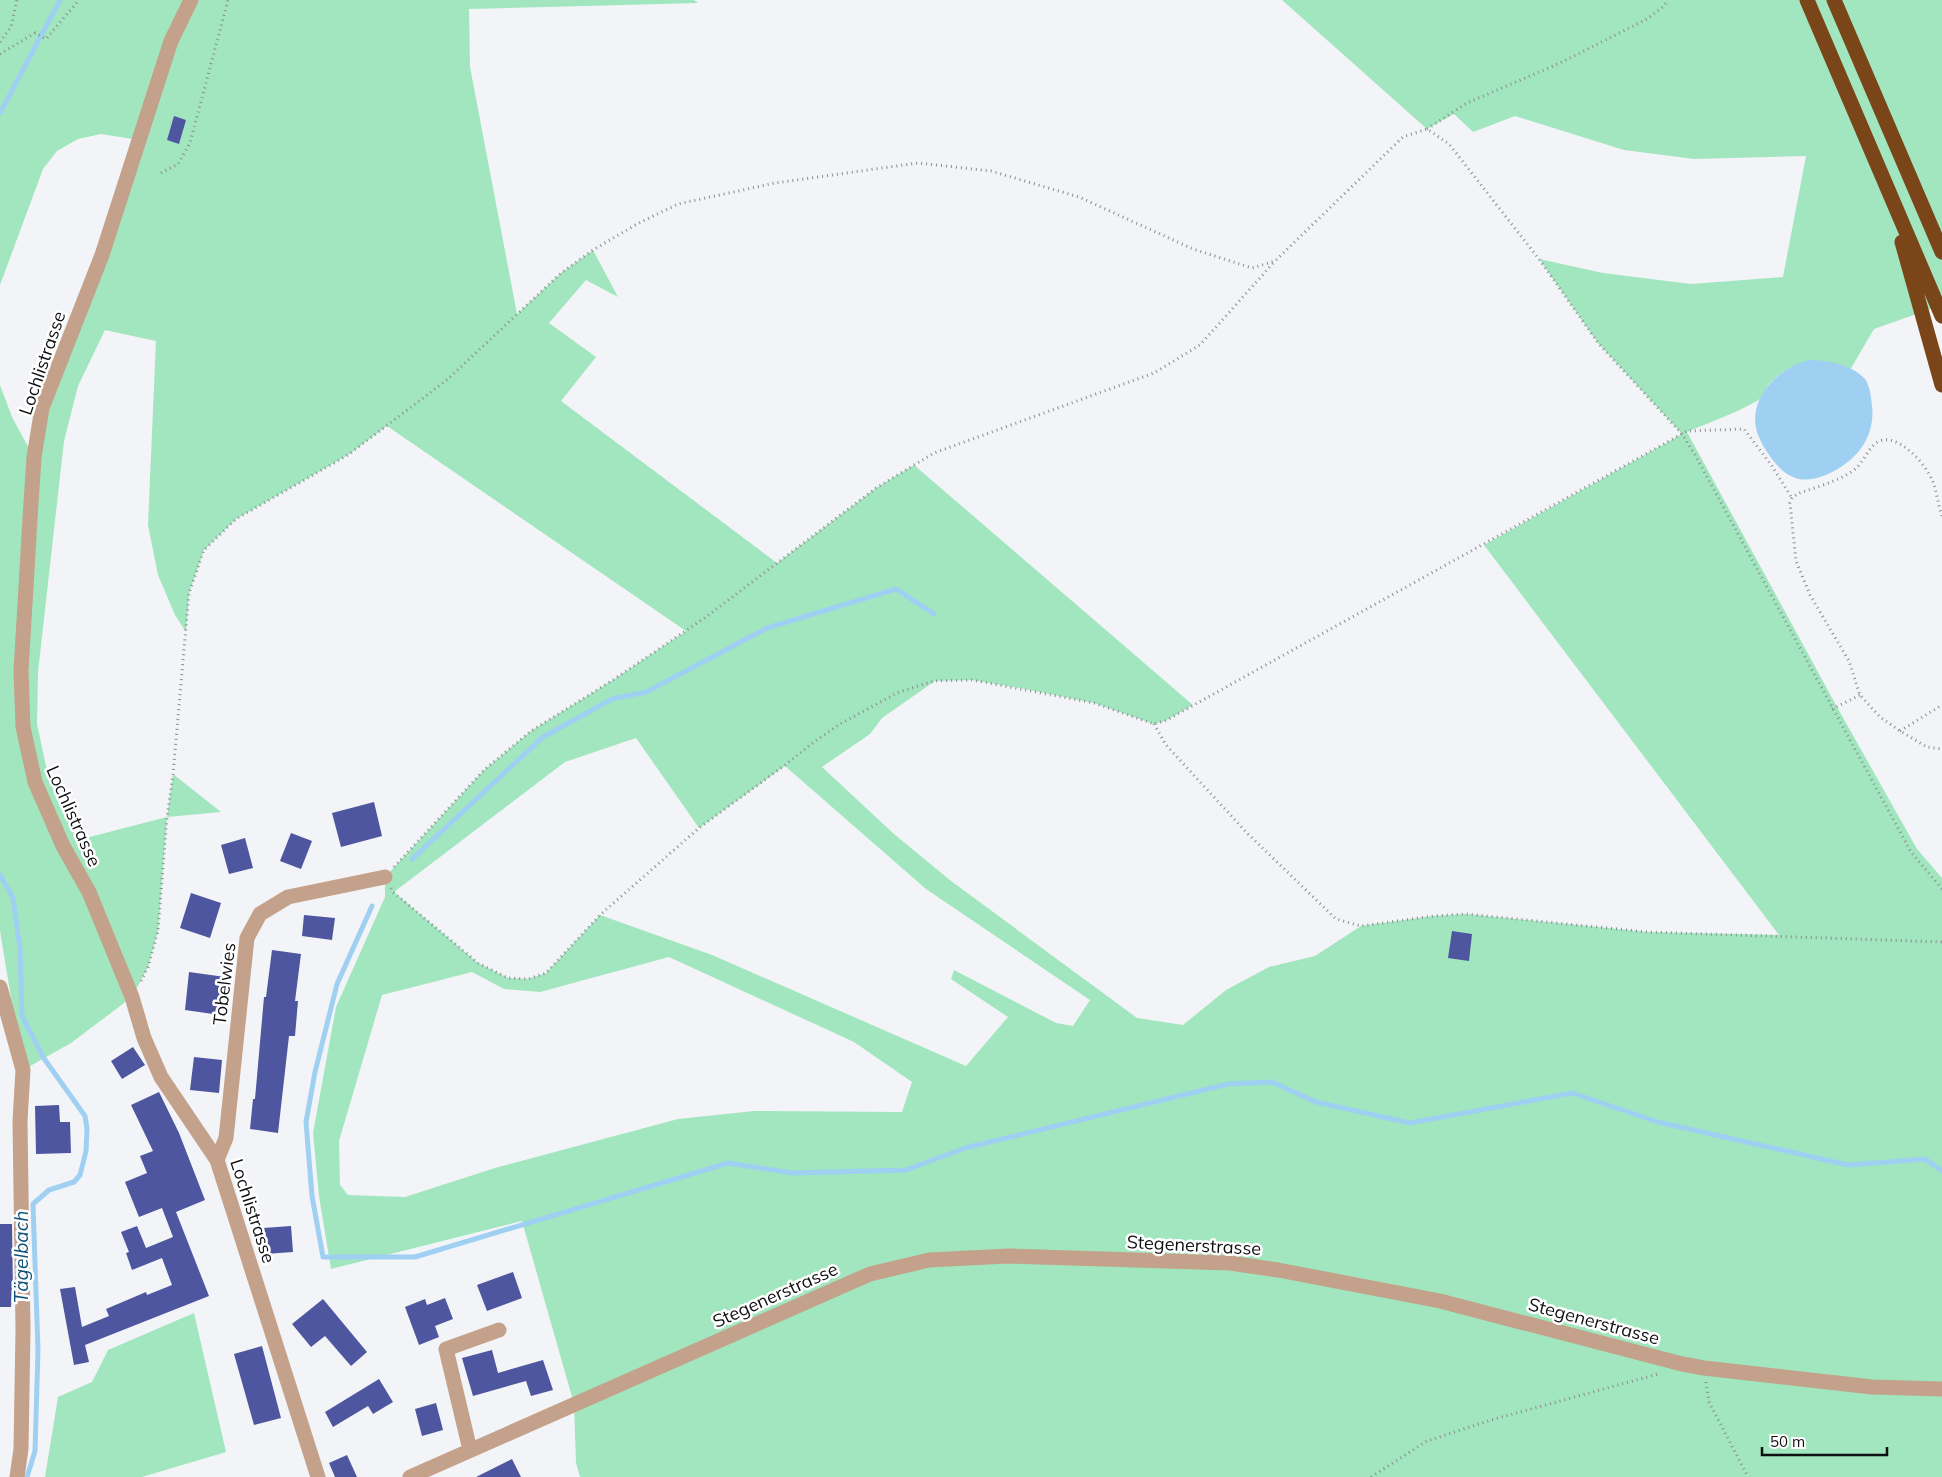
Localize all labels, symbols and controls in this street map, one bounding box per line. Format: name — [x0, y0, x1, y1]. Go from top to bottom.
street label: Lochlistrasse — [14, 308, 70, 418]
street label: Lochlistrasse — [42, 762, 106, 870]
street label: Tobelwies — [208, 941, 240, 1027]
street label: Lochlistrasse — [225, 1156, 281, 1266]
water label: Tägelbach — [9, 1211, 33, 1303]
street label: Stegenerstrasse — [1126, 1230, 1262, 1260]
street label: Stegenerstrasse — [709, 1257, 841, 1333]
street label: Stegenerstrasse — [1526, 1292, 1662, 1350]
scale bar — [1762, 1424, 1887, 1456]
text: 50 m — [1770, 1432, 1805, 1451]

